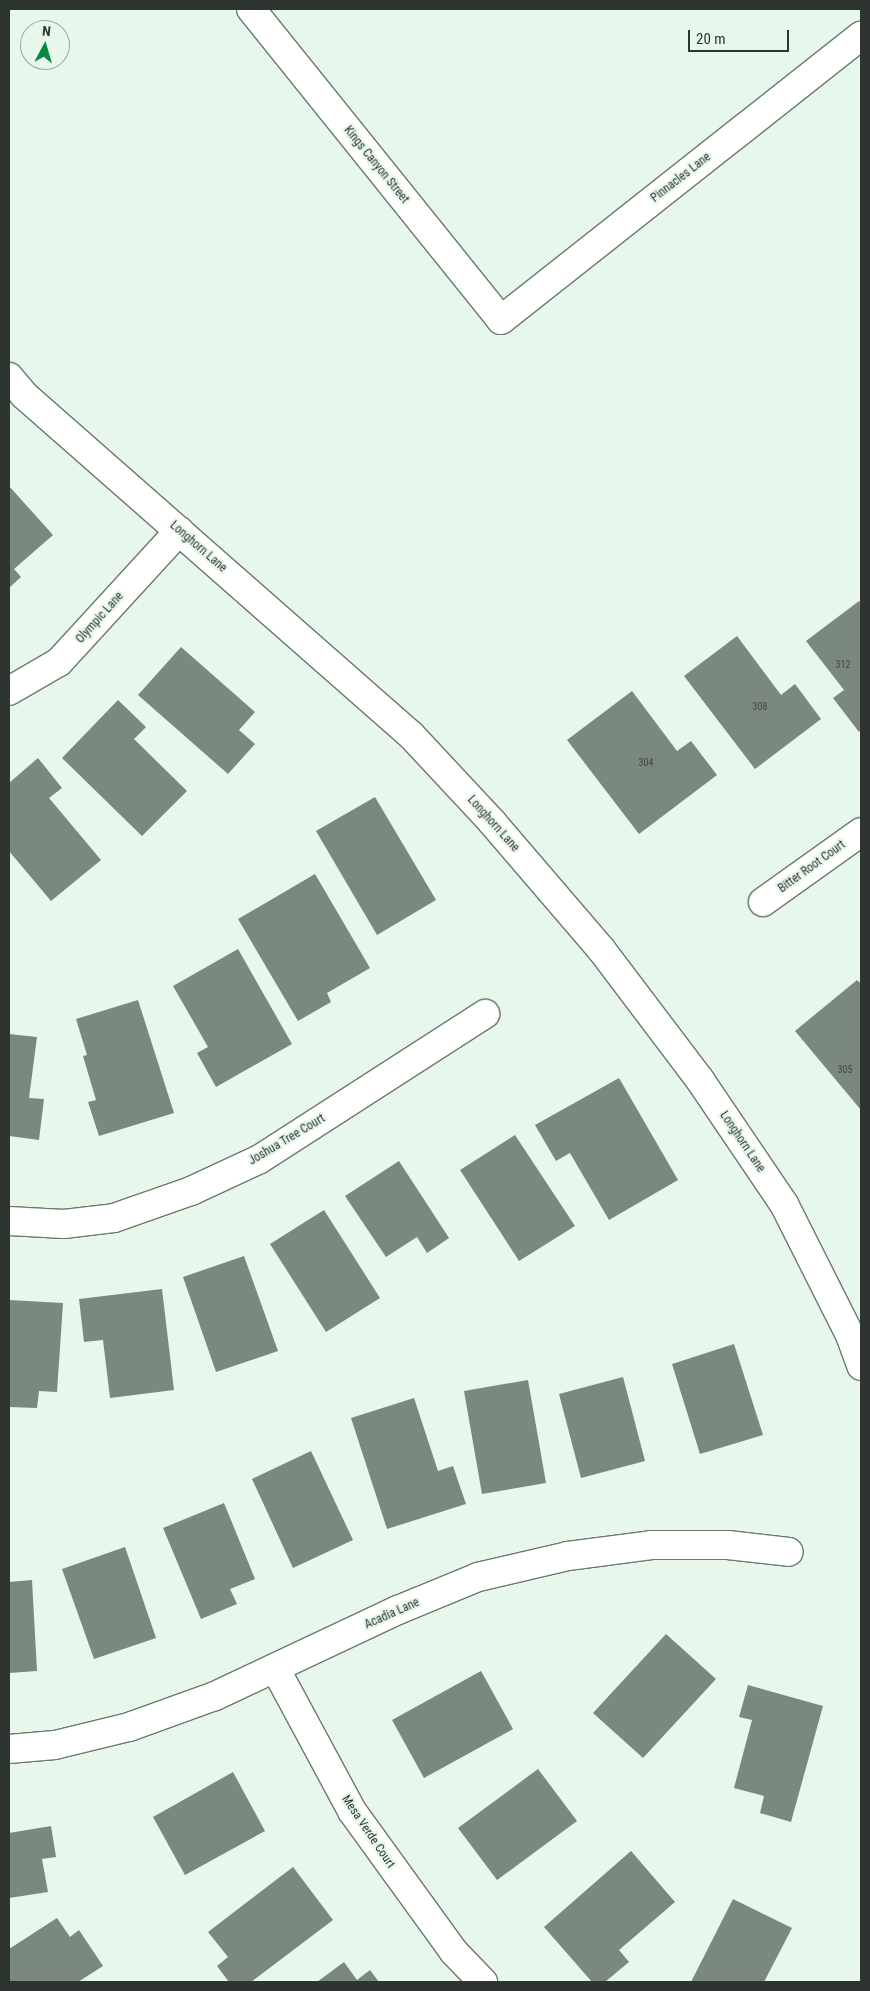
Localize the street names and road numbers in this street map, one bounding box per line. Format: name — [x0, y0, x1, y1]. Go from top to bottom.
street label: Kings Canyon Street — [340, 123, 412, 207]
street label: Pinnacles Lane — [648, 150, 714, 206]
street label: Longhorn Lane — [167, 518, 229, 576]
street label: Olympic Lane — [73, 589, 127, 647]
street label: Longhorn Lane — [464, 793, 522, 855]
street label: Bitter Root Court — [776, 838, 848, 896]
street label: Longhorn Lane — [716, 1109, 768, 1175]
street label: Joshua Tree Court — [246, 1111, 328, 1169]
street label: Acadia Lane — [362, 1596, 422, 1632]
street label: Mesa Verde Court — [338, 1793, 398, 1871]

